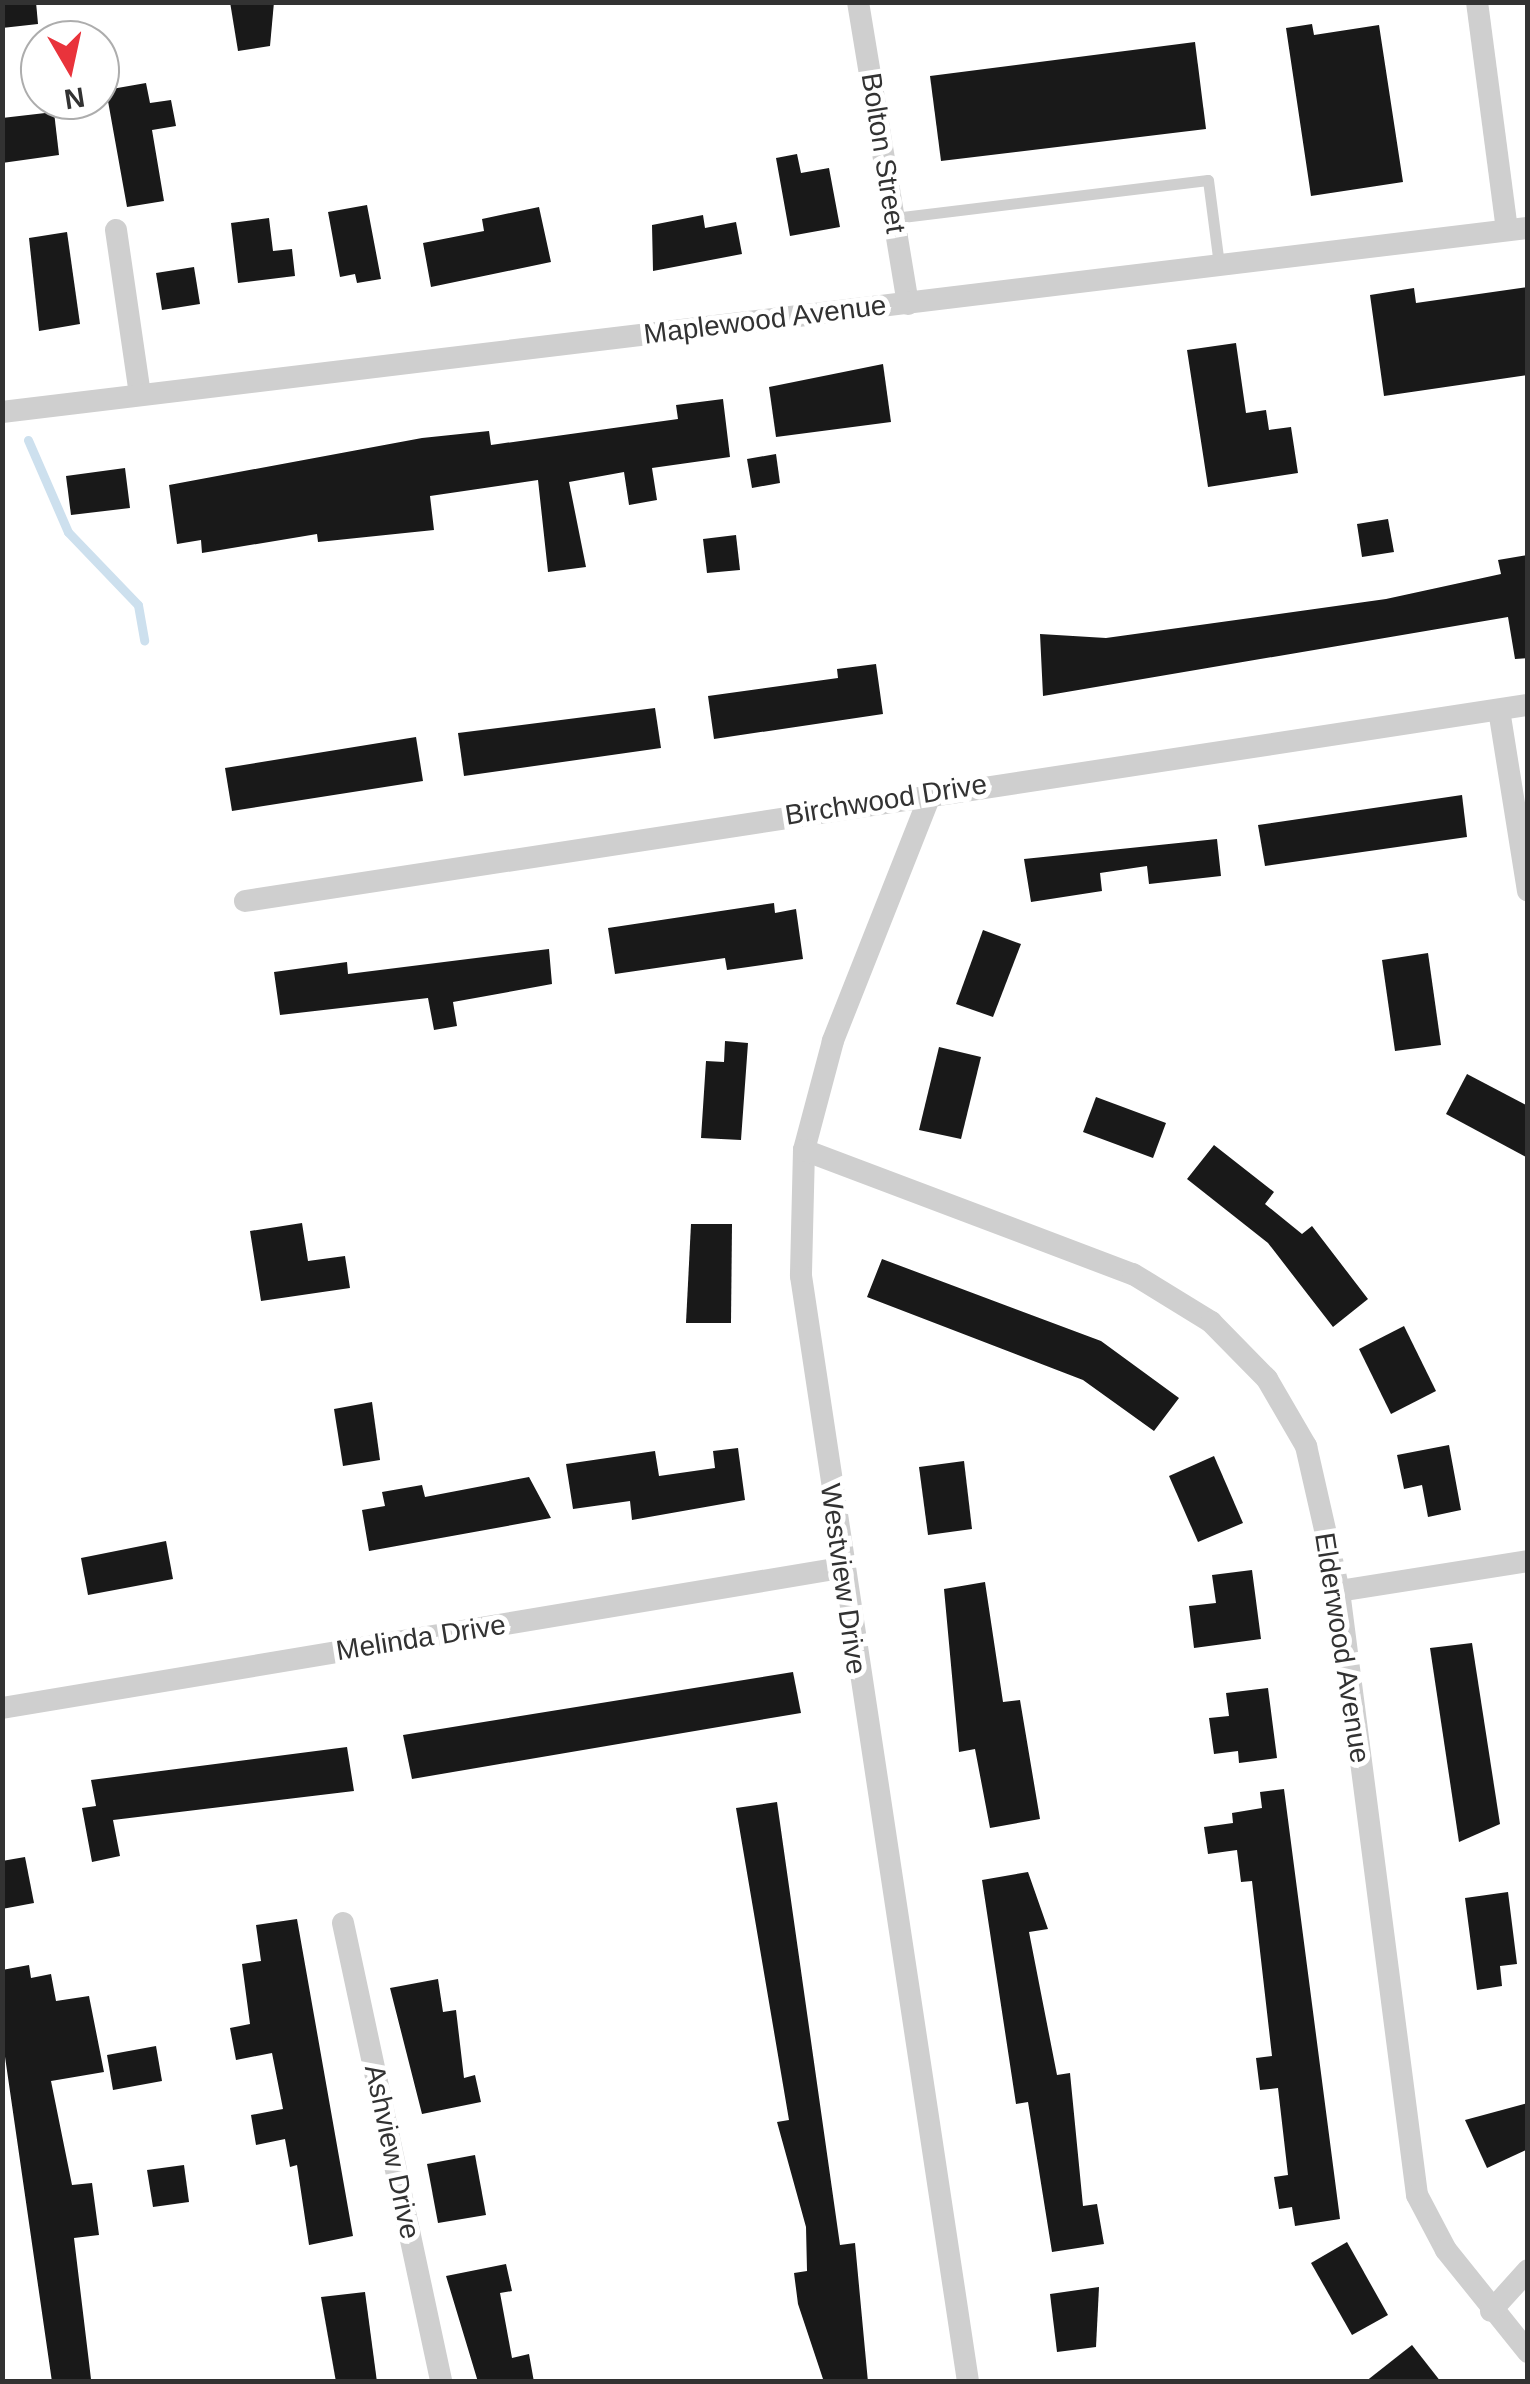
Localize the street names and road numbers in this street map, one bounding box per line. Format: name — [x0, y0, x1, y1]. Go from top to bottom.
street label: Bolton Street — [854, 70, 912, 236]
street label: Maplewood Avenue — [641, 288, 889, 352]
street label: Birchwood Drive — [783, 767, 989, 833]
street label: Westview Drive — [813, 1481, 873, 1677]
street label: Elderwood Avenue — [1307, 1530, 1377, 1766]
street label: Melinda Drive — [334, 1608, 508, 1668]
street label: Ashview Drive — [357, 2062, 427, 2242]

